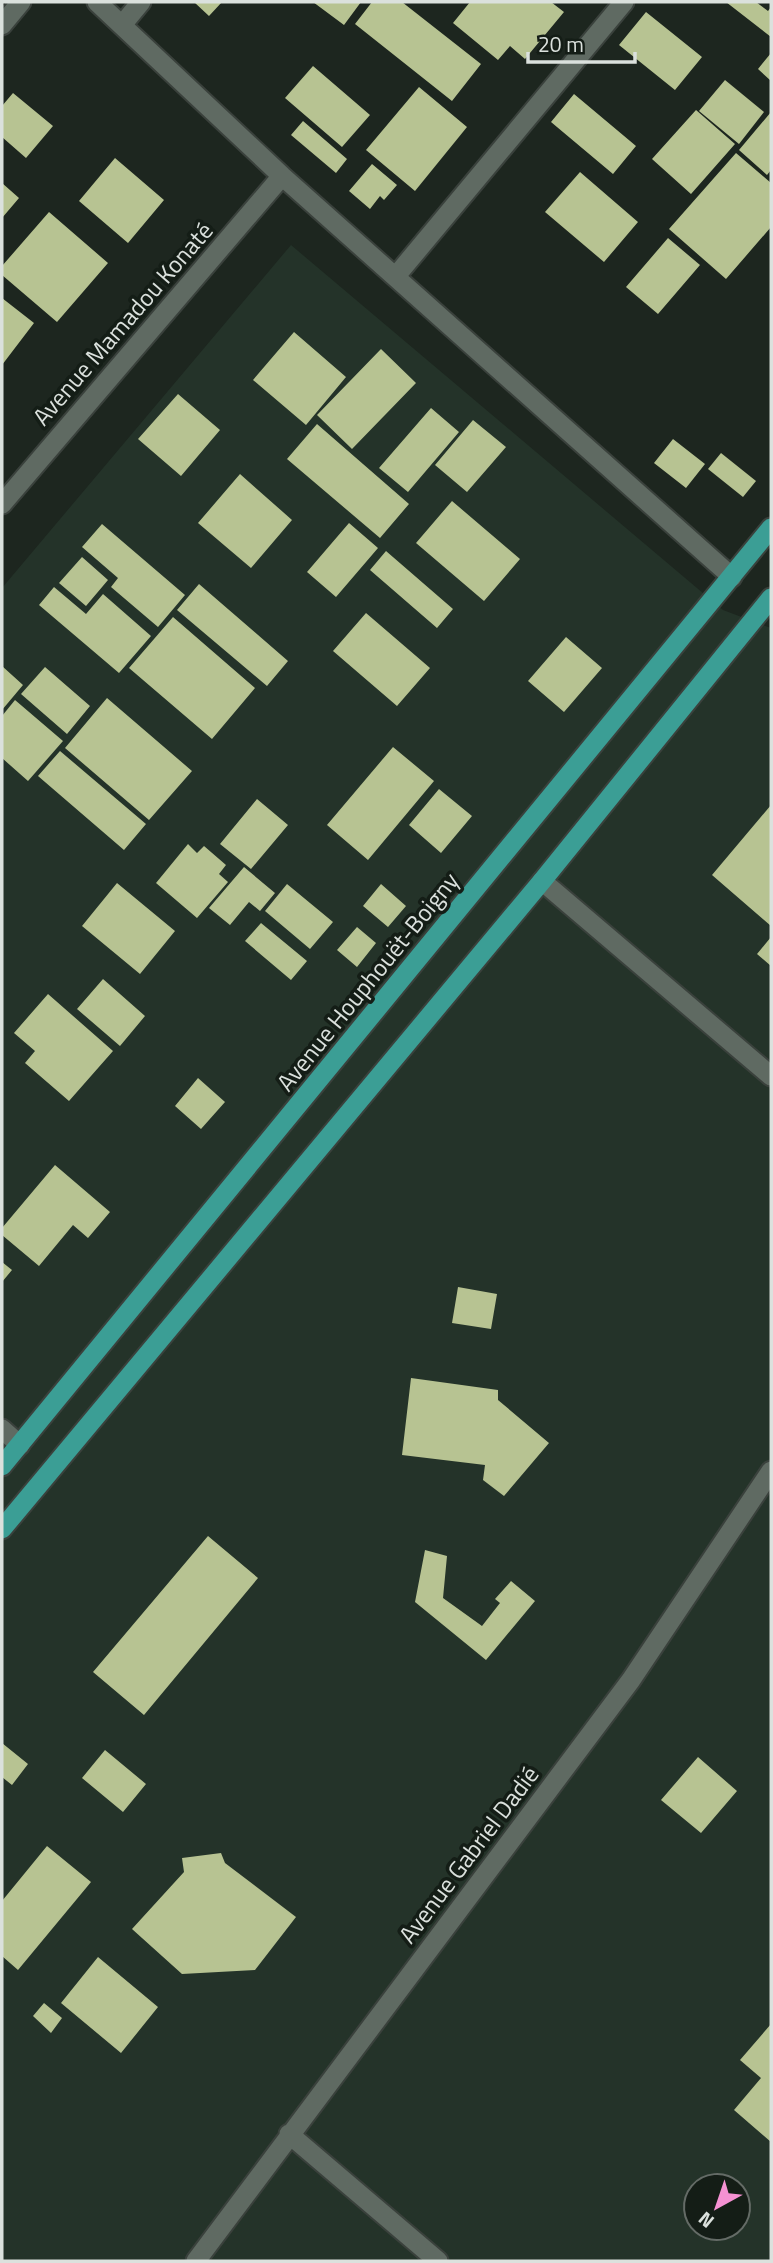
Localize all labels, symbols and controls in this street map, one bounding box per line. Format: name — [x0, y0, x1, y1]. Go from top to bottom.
scale bar — [528, 21, 635, 65]
text: 20 m — [538, 28, 584, 60]
street label: Avenue Mamadou Konaté — [24, 214, 221, 433]
street label: Avenue Houphouët-Boigny — [267, 864, 467, 1099]
street label: Avenue Gabriel Dadié — [389, 1758, 547, 1951]
north arrow — [682, 2172, 752, 2242]
text: N — [691, 2205, 720, 2236]

